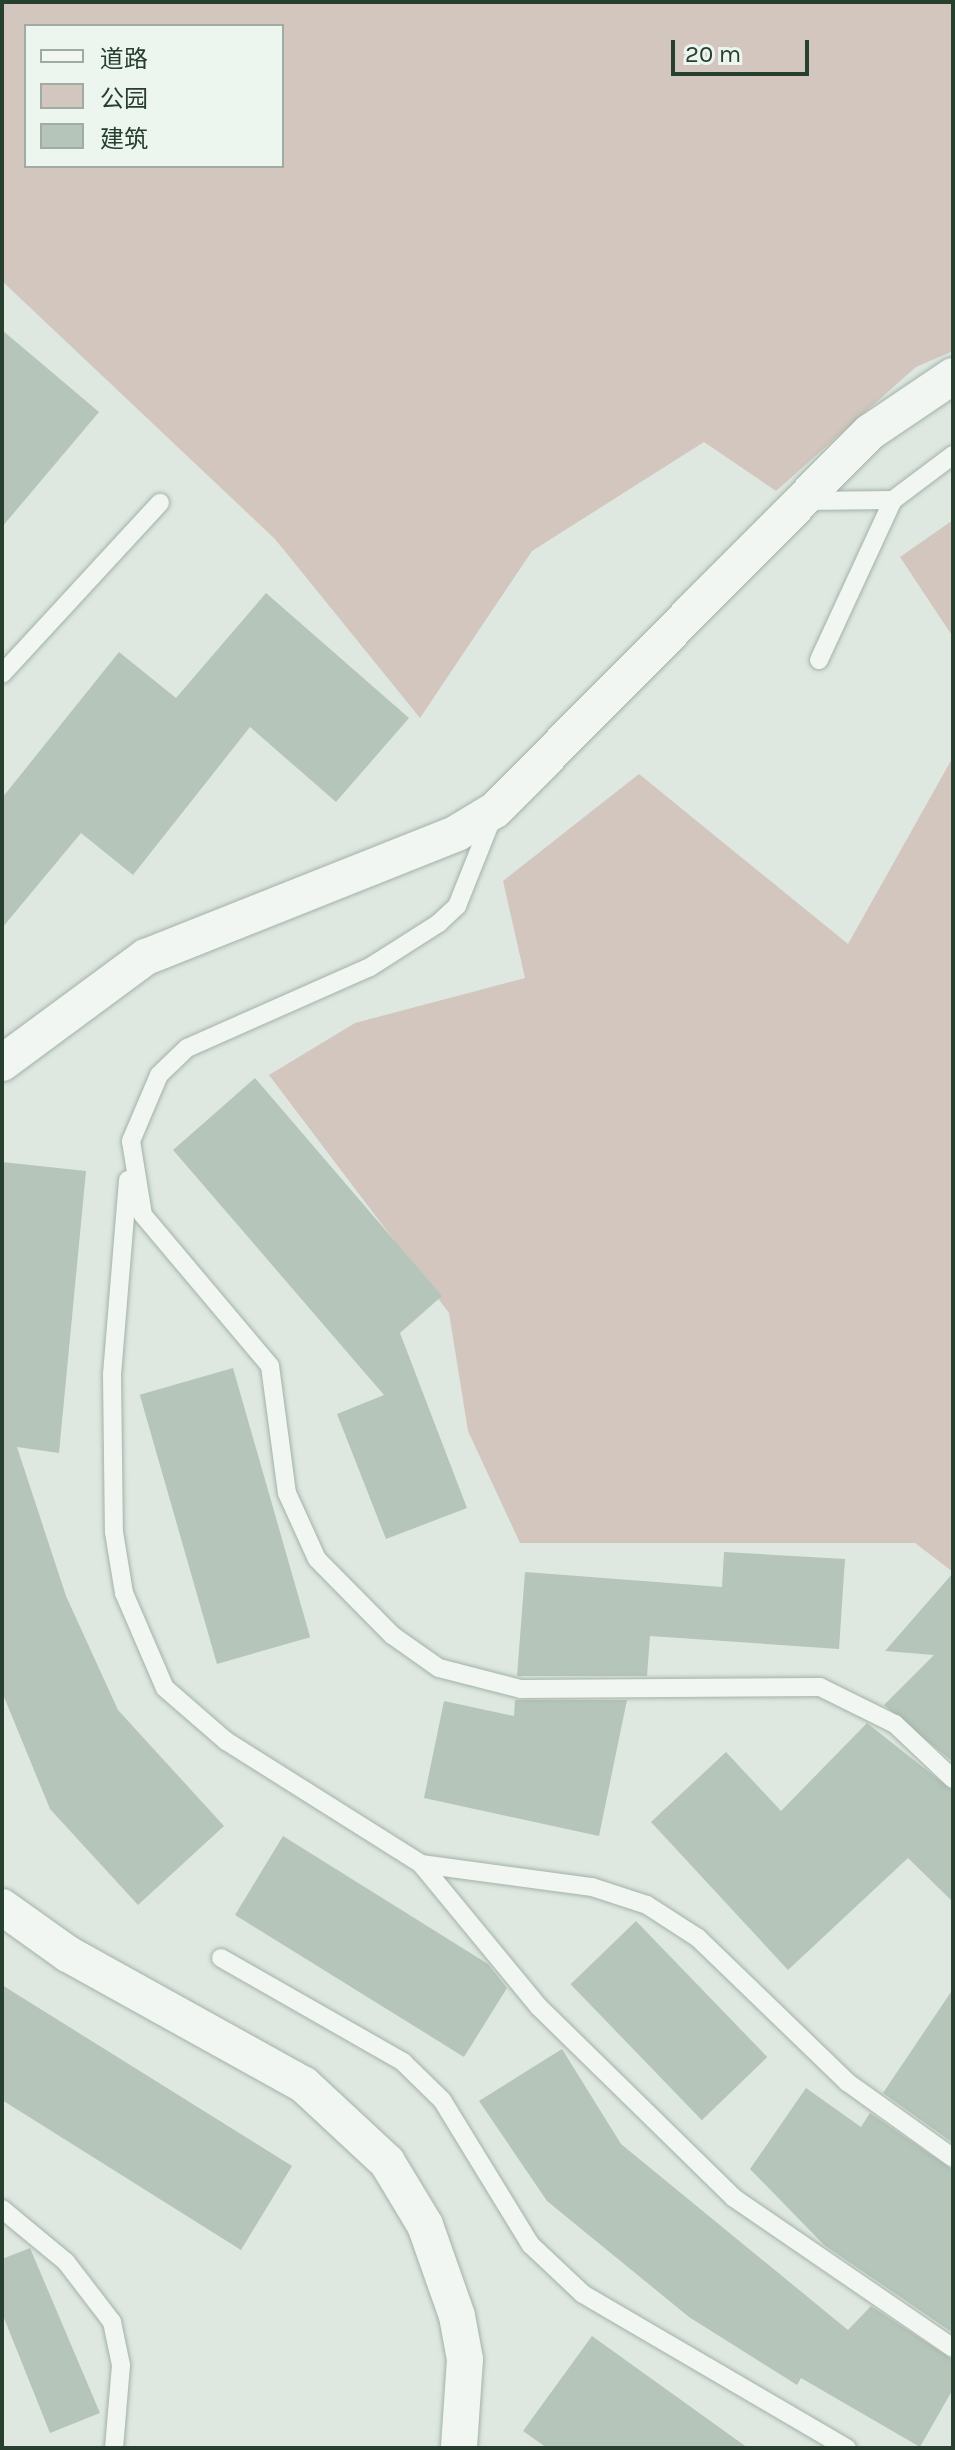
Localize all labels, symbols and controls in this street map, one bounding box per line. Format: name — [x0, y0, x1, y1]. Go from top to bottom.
legend — [24, 24, 284, 168]
scale bar — [675, 24, 813, 74]
text: 20 m — [685, 40, 741, 68]
text: 道路 — [100, 45, 148, 73]
text: 公园 — [100, 85, 148, 113]
text: 建筑 — [100, 125, 148, 153]

